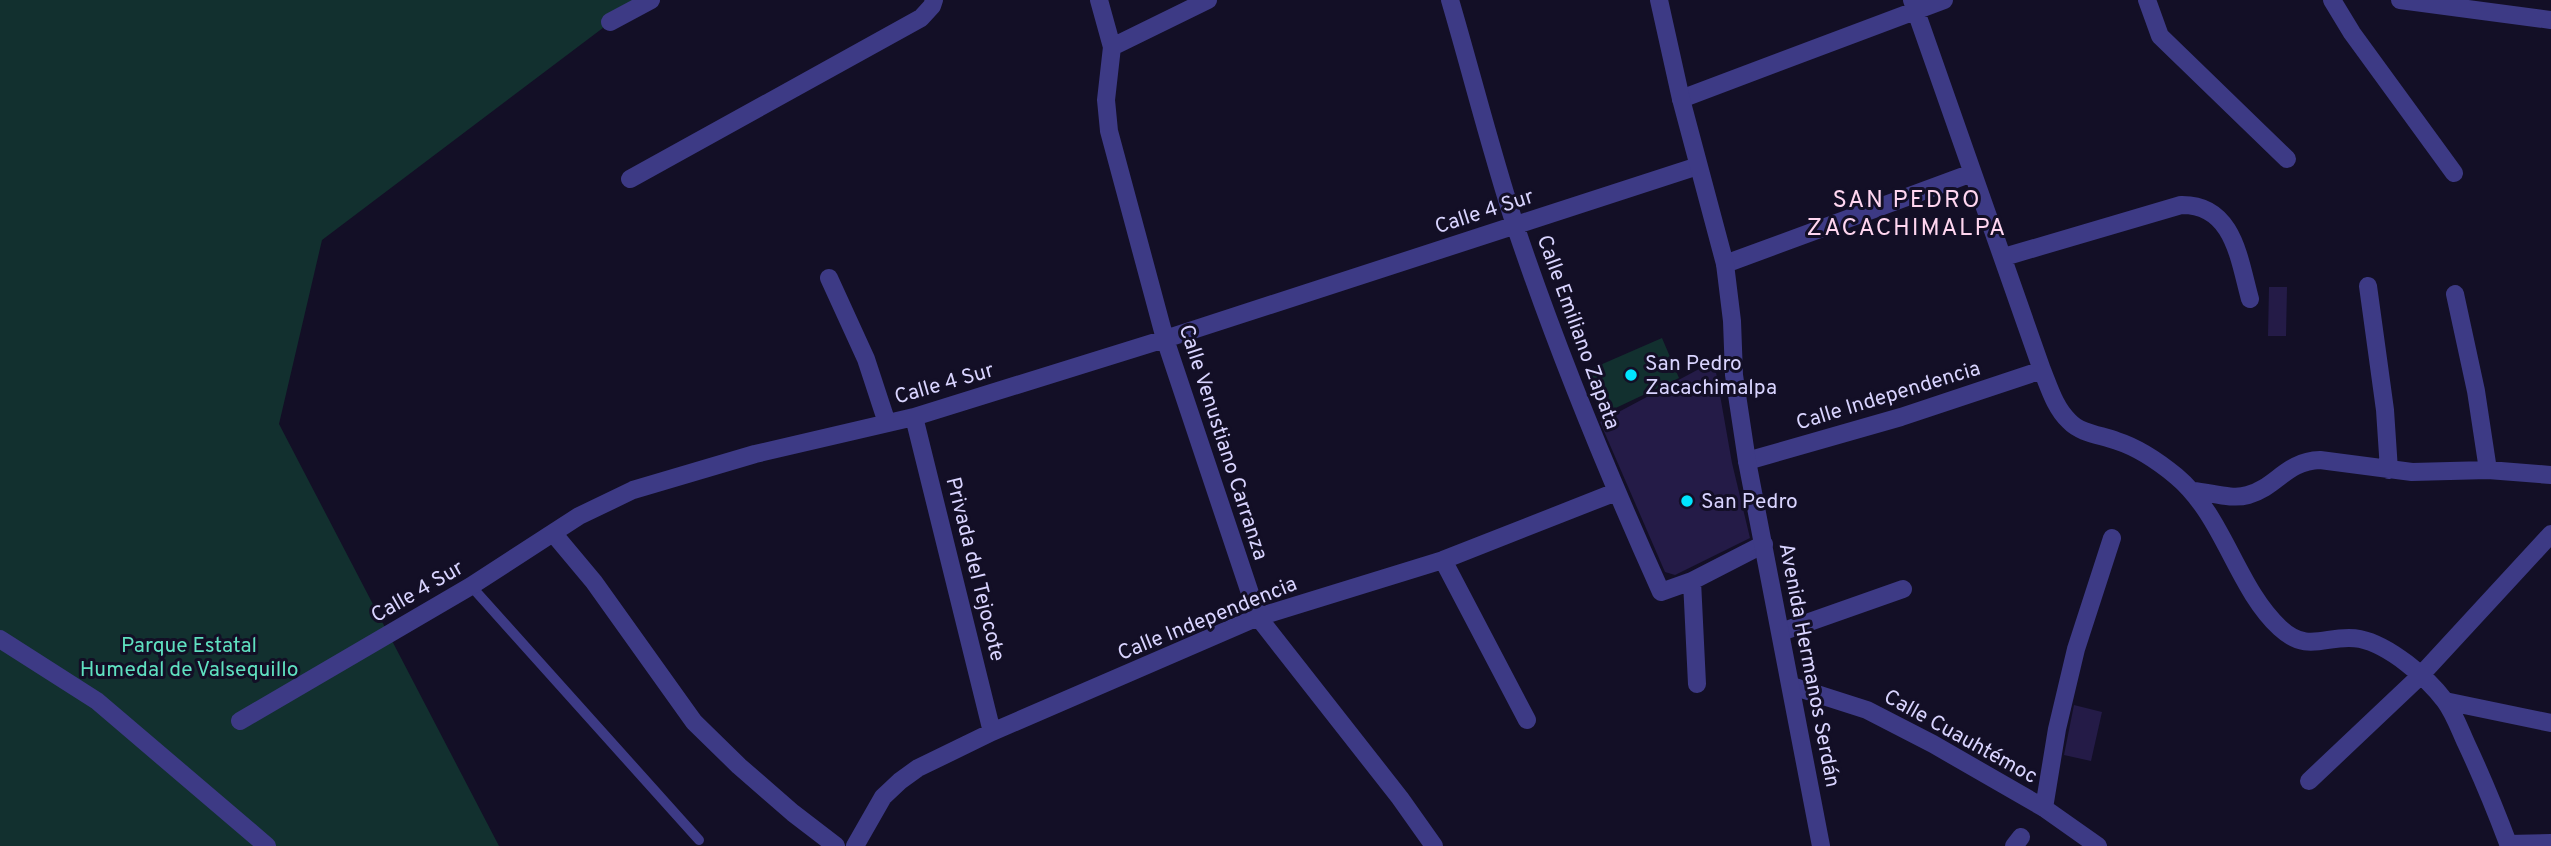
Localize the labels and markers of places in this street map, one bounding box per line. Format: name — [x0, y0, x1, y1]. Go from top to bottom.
place label: San Pedro Zacachimalpa — [1645, 351, 1777, 402]
marker: San Pedro Zacachimalpa — [1623, 367, 1639, 383]
place label: San Pedro — [1701, 489, 1798, 516]
marker: San Pedro — [1679, 493, 1695, 509]

